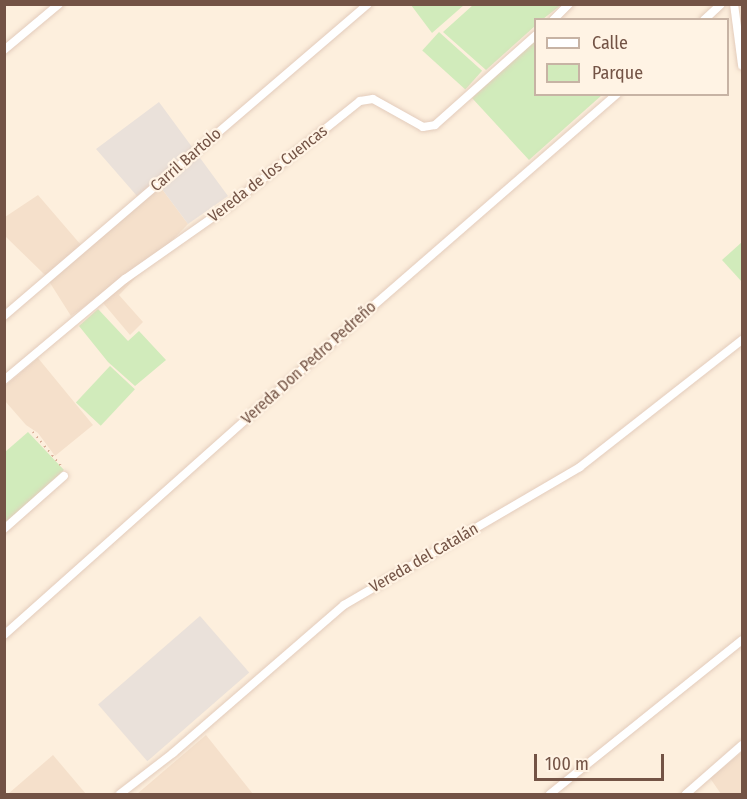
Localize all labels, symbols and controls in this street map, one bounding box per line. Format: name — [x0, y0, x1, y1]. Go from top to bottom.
legend — [534, 18, 729, 96]
text: Calle — [592, 32, 628, 54]
text: Parque — [592, 62, 643, 84]
street label: Vereda de los Cuencas — [205, 121, 331, 227]
street label: Carril Bartolo — [147, 124, 225, 196]
street label: Vereda Don Pedro Pedreño — [238, 297, 380, 429]
street label: Vereda del Catalán — [366, 519, 482, 597]
scale bar — [537, 742, 668, 780]
text: 100 m — [545, 753, 589, 775]

